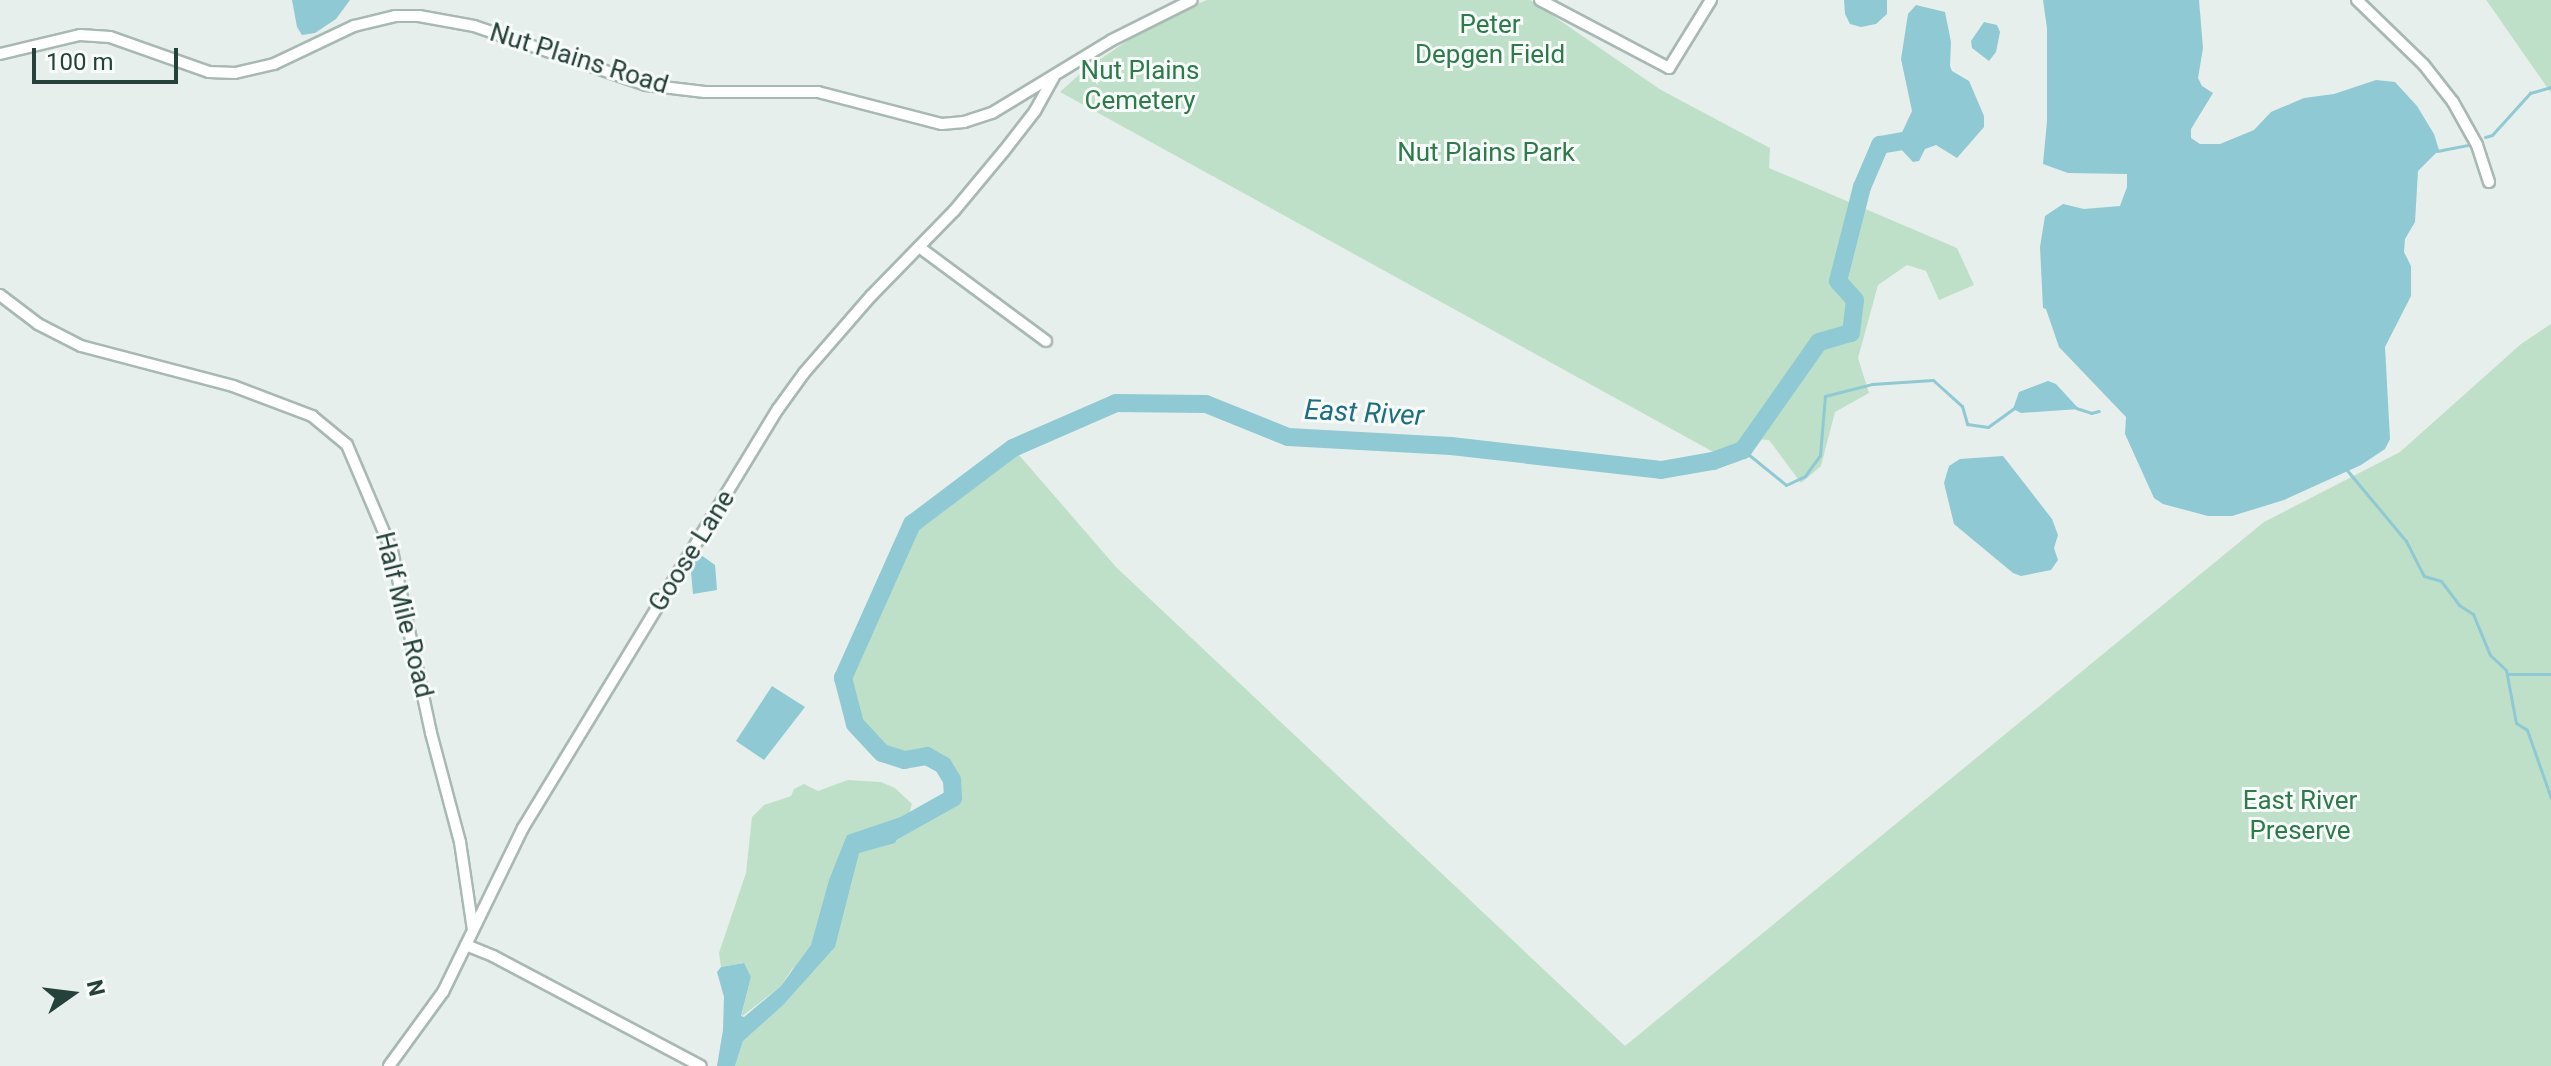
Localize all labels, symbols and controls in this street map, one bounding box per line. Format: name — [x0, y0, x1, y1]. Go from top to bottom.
park label: Peter Depgen Field — [1415, 9, 1565, 70]
street label: Nut Plains Road — [486, 17, 672, 101]
scale bar — [36, 32, 182, 82]
text: 100 m — [46, 48, 113, 76]
park label: Nut Plains Cemetery — [1081, 55, 1199, 116]
park label: Nut Plains Park — [1397, 137, 1575, 169]
water label: East River — [1303, 393, 1425, 433]
street label: Goose Lane — [642, 485, 742, 617]
street label: Half Mile Road — [368, 529, 440, 701]
park label: East River Preserve — [2243, 785, 2357, 846]
north arrow — [32, 954, 112, 1034]
text: N — [82, 978, 110, 999]

